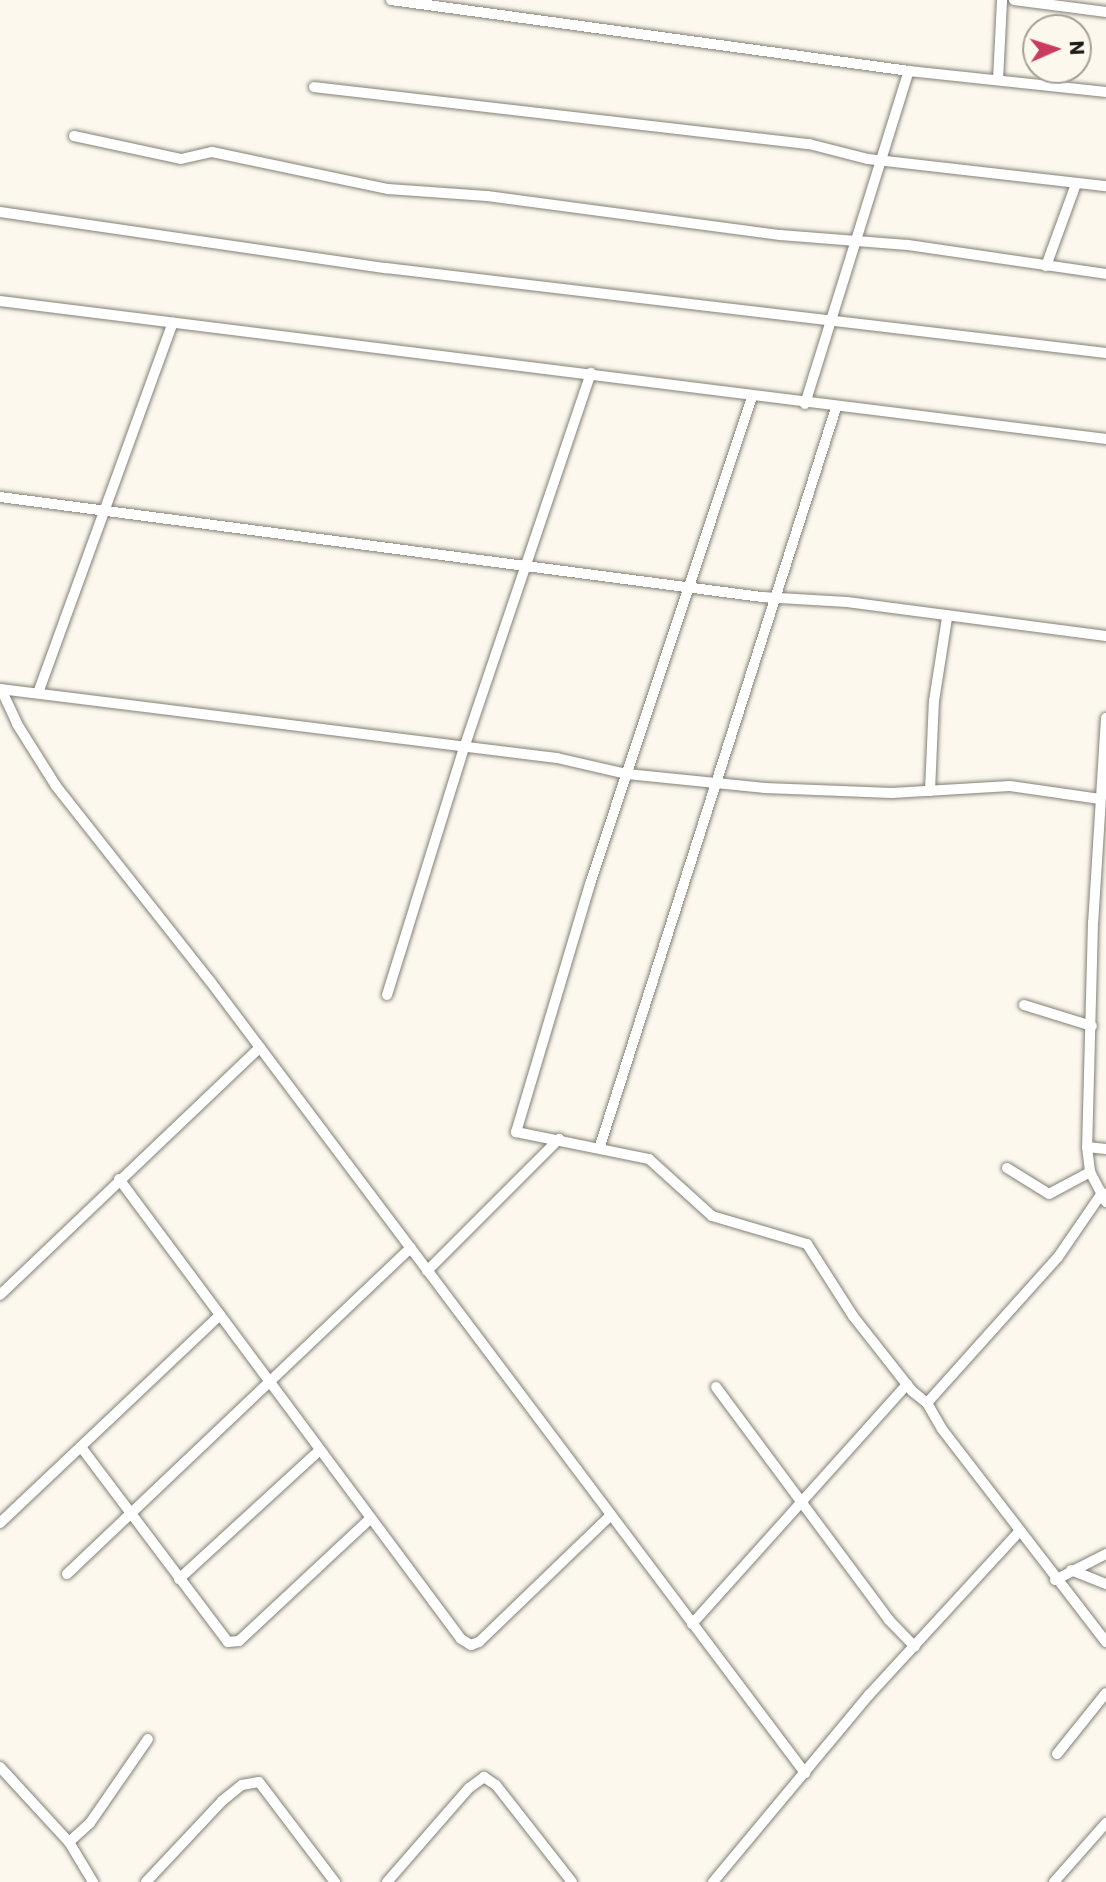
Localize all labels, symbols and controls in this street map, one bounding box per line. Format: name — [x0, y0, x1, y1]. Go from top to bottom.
north arrow — [1022, 14, 1092, 84]
text: N — [1063, 40, 1090, 56]

